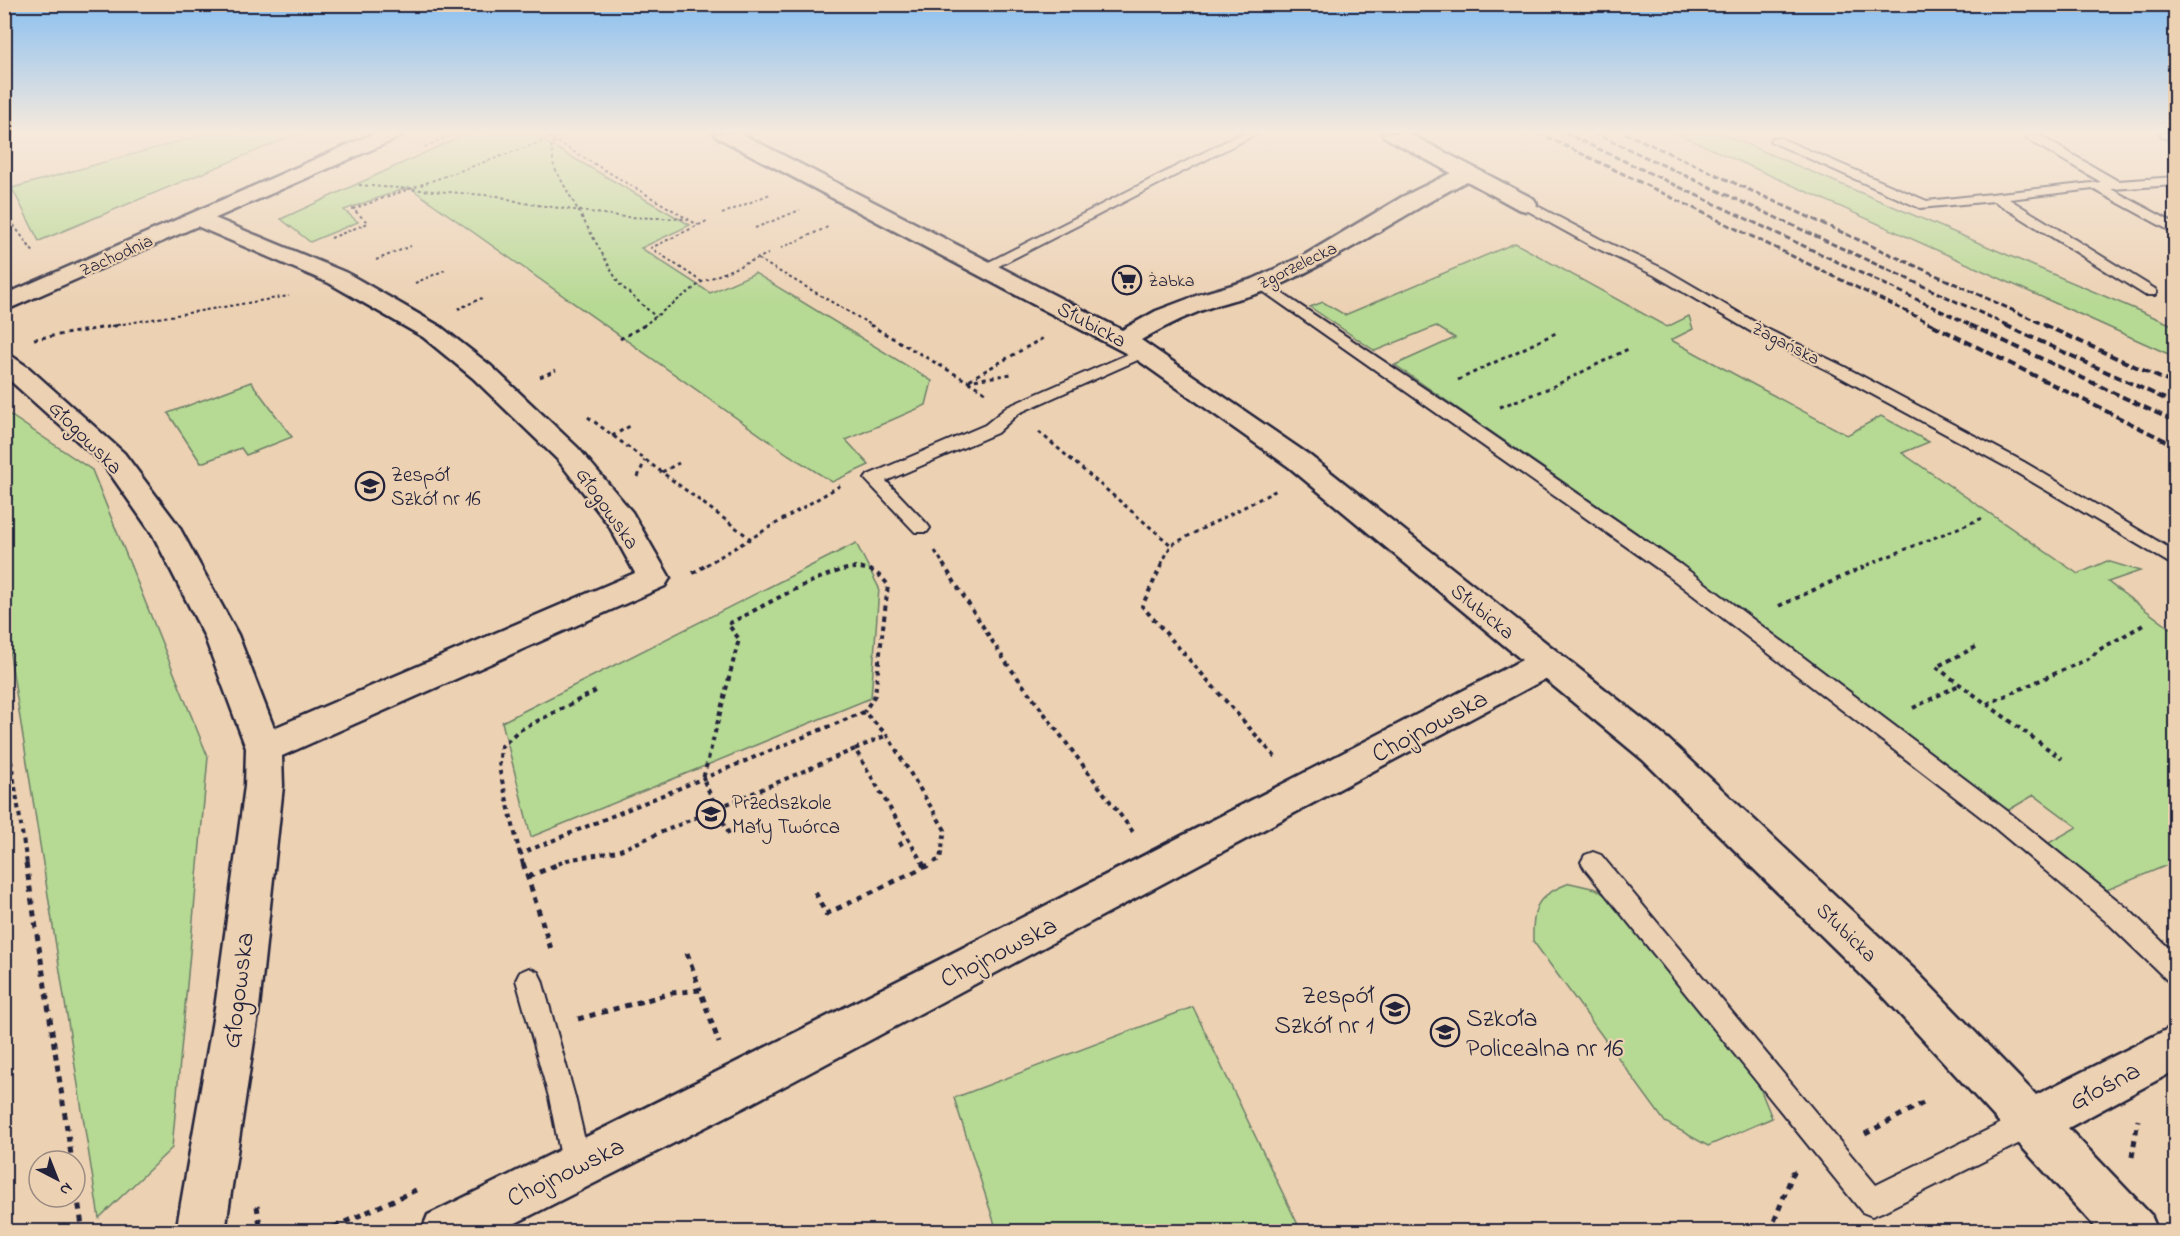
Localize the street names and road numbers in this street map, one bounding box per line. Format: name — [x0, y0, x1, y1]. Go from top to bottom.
street label: Zachodnia — [76, 229, 158, 285]
street label: Zgorzelecka — [1254, 236, 1342, 298]
street label: Słubicka — [1051, 295, 1131, 357]
street label: Żagańska — [1746, 317, 1824, 374]
street label: Głogowska — [39, 394, 129, 484]
street label: Głogowska — [565, 462, 646, 557]
street label: Słubicka — [1443, 577, 1520, 648]
street label: Chojnowska — [1365, 681, 1495, 774]
street label: Słubicka — [1808, 897, 1883, 970]
street label: Chojnowska — [934, 908, 1065, 999]
street label: Głogowska — [214, 930, 266, 1051]
street label: Głośna — [2063, 1053, 2148, 1122]
street label: Chojnowska — [501, 1129, 632, 1219]

